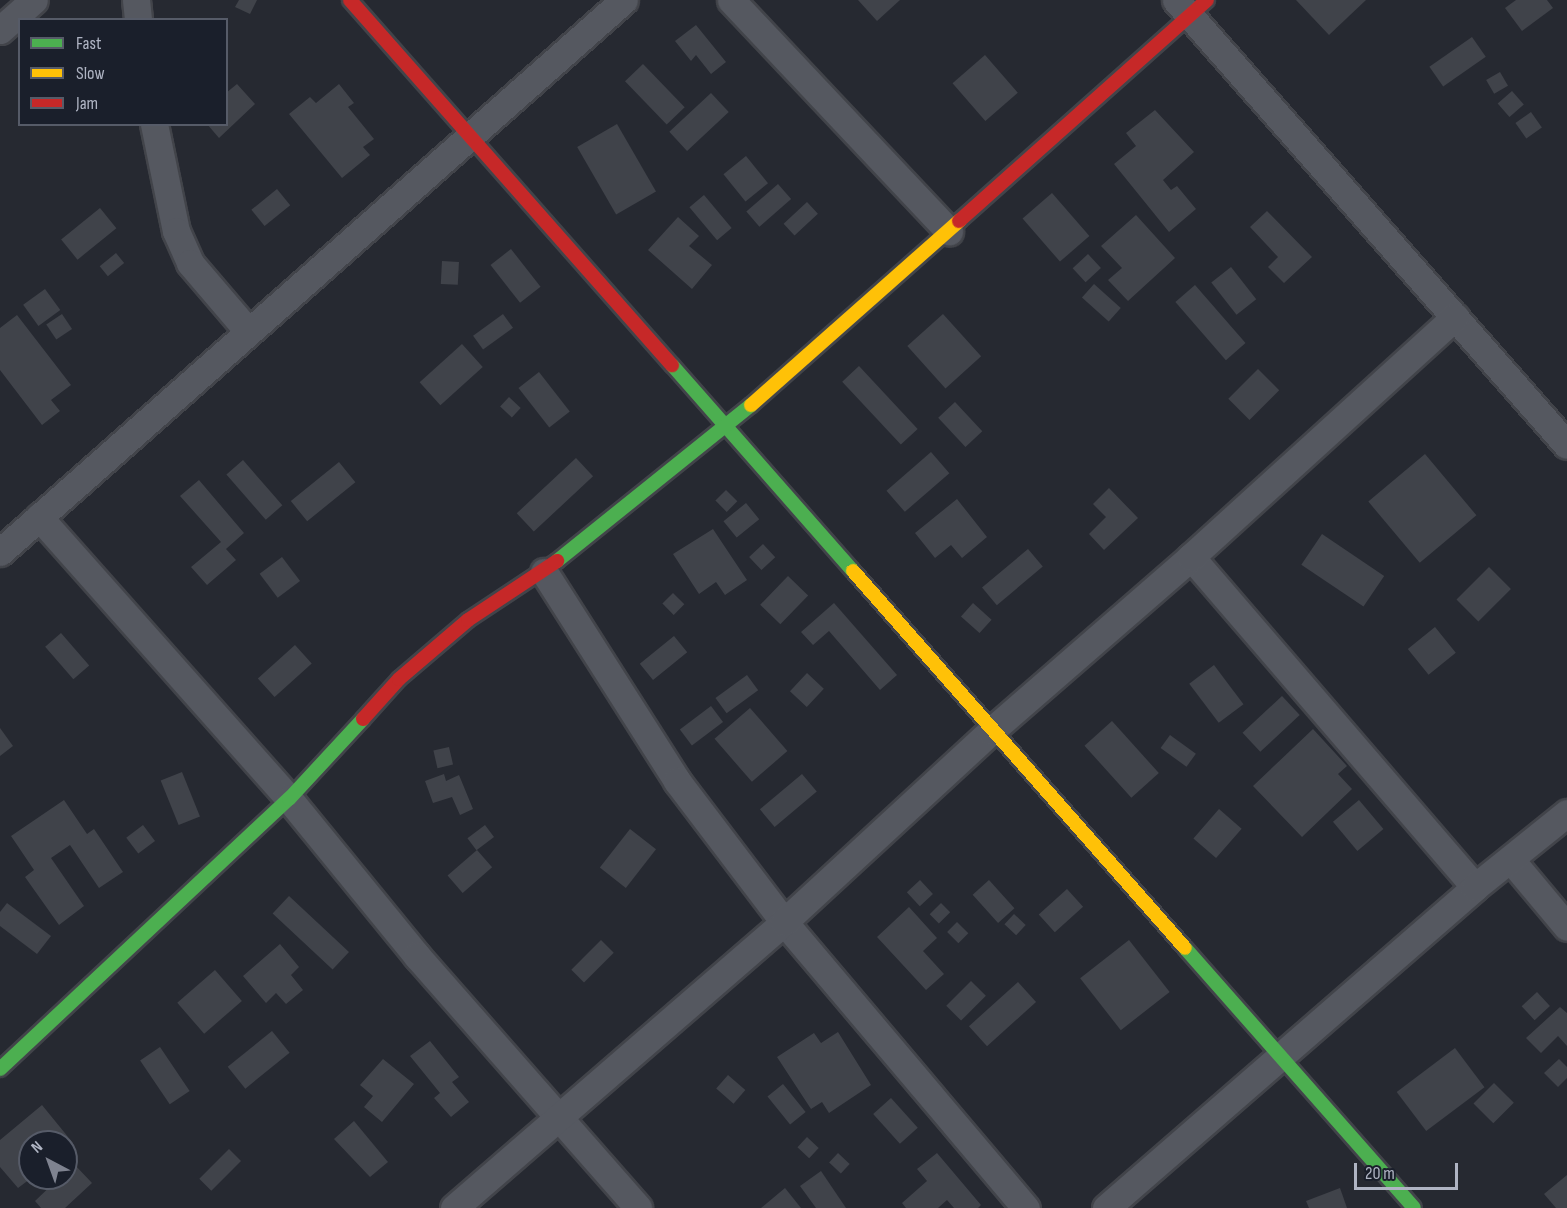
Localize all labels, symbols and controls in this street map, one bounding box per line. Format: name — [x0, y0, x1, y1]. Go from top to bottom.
legend — [18, 18, 228, 126]
text: Fast — [76, 33, 101, 54]
text: Slow — [76, 63, 105, 84]
text: Jam — [76, 93, 98, 114]
north arrow — [18, 1130, 78, 1190]
text: N — [28, 1138, 47, 1158]
scale bar — [1357, 1151, 1460, 1189]
text: 20 m — [1365, 1163, 1395, 1184]

